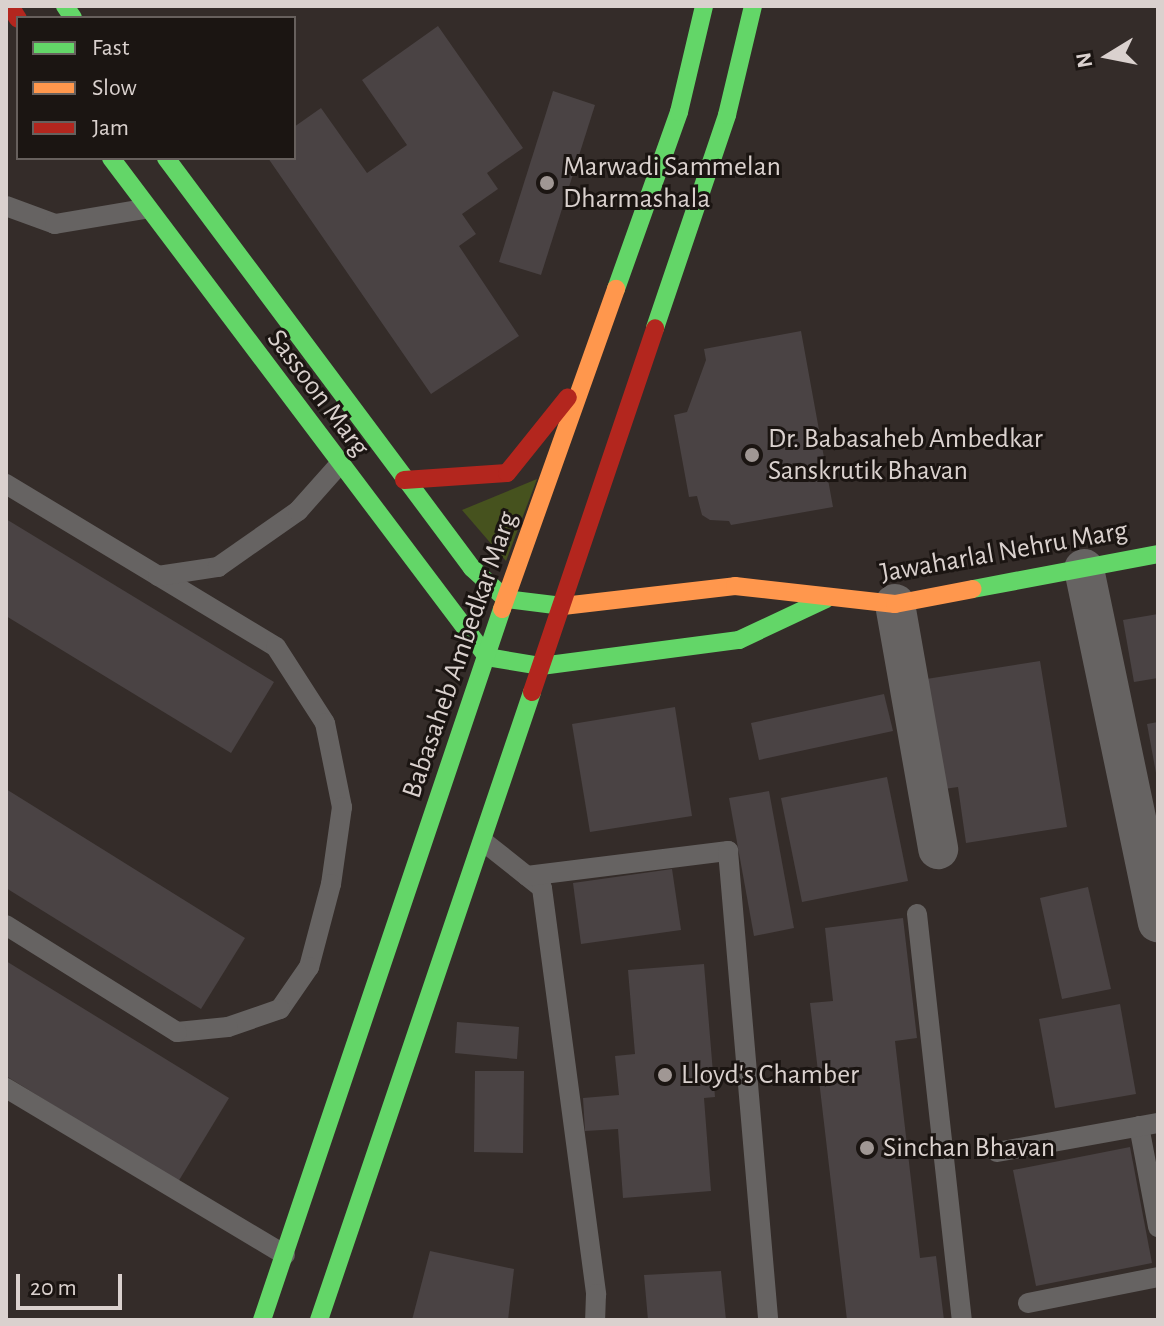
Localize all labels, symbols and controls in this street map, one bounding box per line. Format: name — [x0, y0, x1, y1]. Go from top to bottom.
legend — [16, 16, 296, 160]
north arrow — [1068, 16, 1148, 96]
text: Fast — [92, 36, 129, 60]
text: N — [1072, 51, 1097, 70]
text: Slow — [92, 76, 137, 100]
text: Jam — [92, 116, 129, 140]
place label: Marwadi Sammelan Dharmashala — [563, 150, 781, 216]
marker: Marwadi Sammelan Dharmashala — [538, 174, 556, 192]
street label: Sassoon Marg — [260, 323, 376, 463]
place label: Dr. Babasaheb Ambedkar Sanskrutik Bhavan — [768, 422, 1043, 488]
marker: Dr. Babasaheb Ambedkar Sanskrutik Bhavan — [743, 446, 761, 464]
street label: Babasaheb Ambedkar Marg — [395, 507, 525, 803]
street label: Jawaharlal Nehru Marg — [878, 514, 1130, 590]
place label: Lloyd's Chamber — [681, 1058, 859, 1092]
marker: Lloyd's Chamber — [656, 1066, 674, 1084]
place label: Sinchan Bhavan — [883, 1131, 1055, 1165]
marker: Sinchan Bhavan — [858, 1139, 876, 1157]
scale bar — [20, 1258, 126, 1308]
text: 20 m — [30, 1276, 77, 1300]

